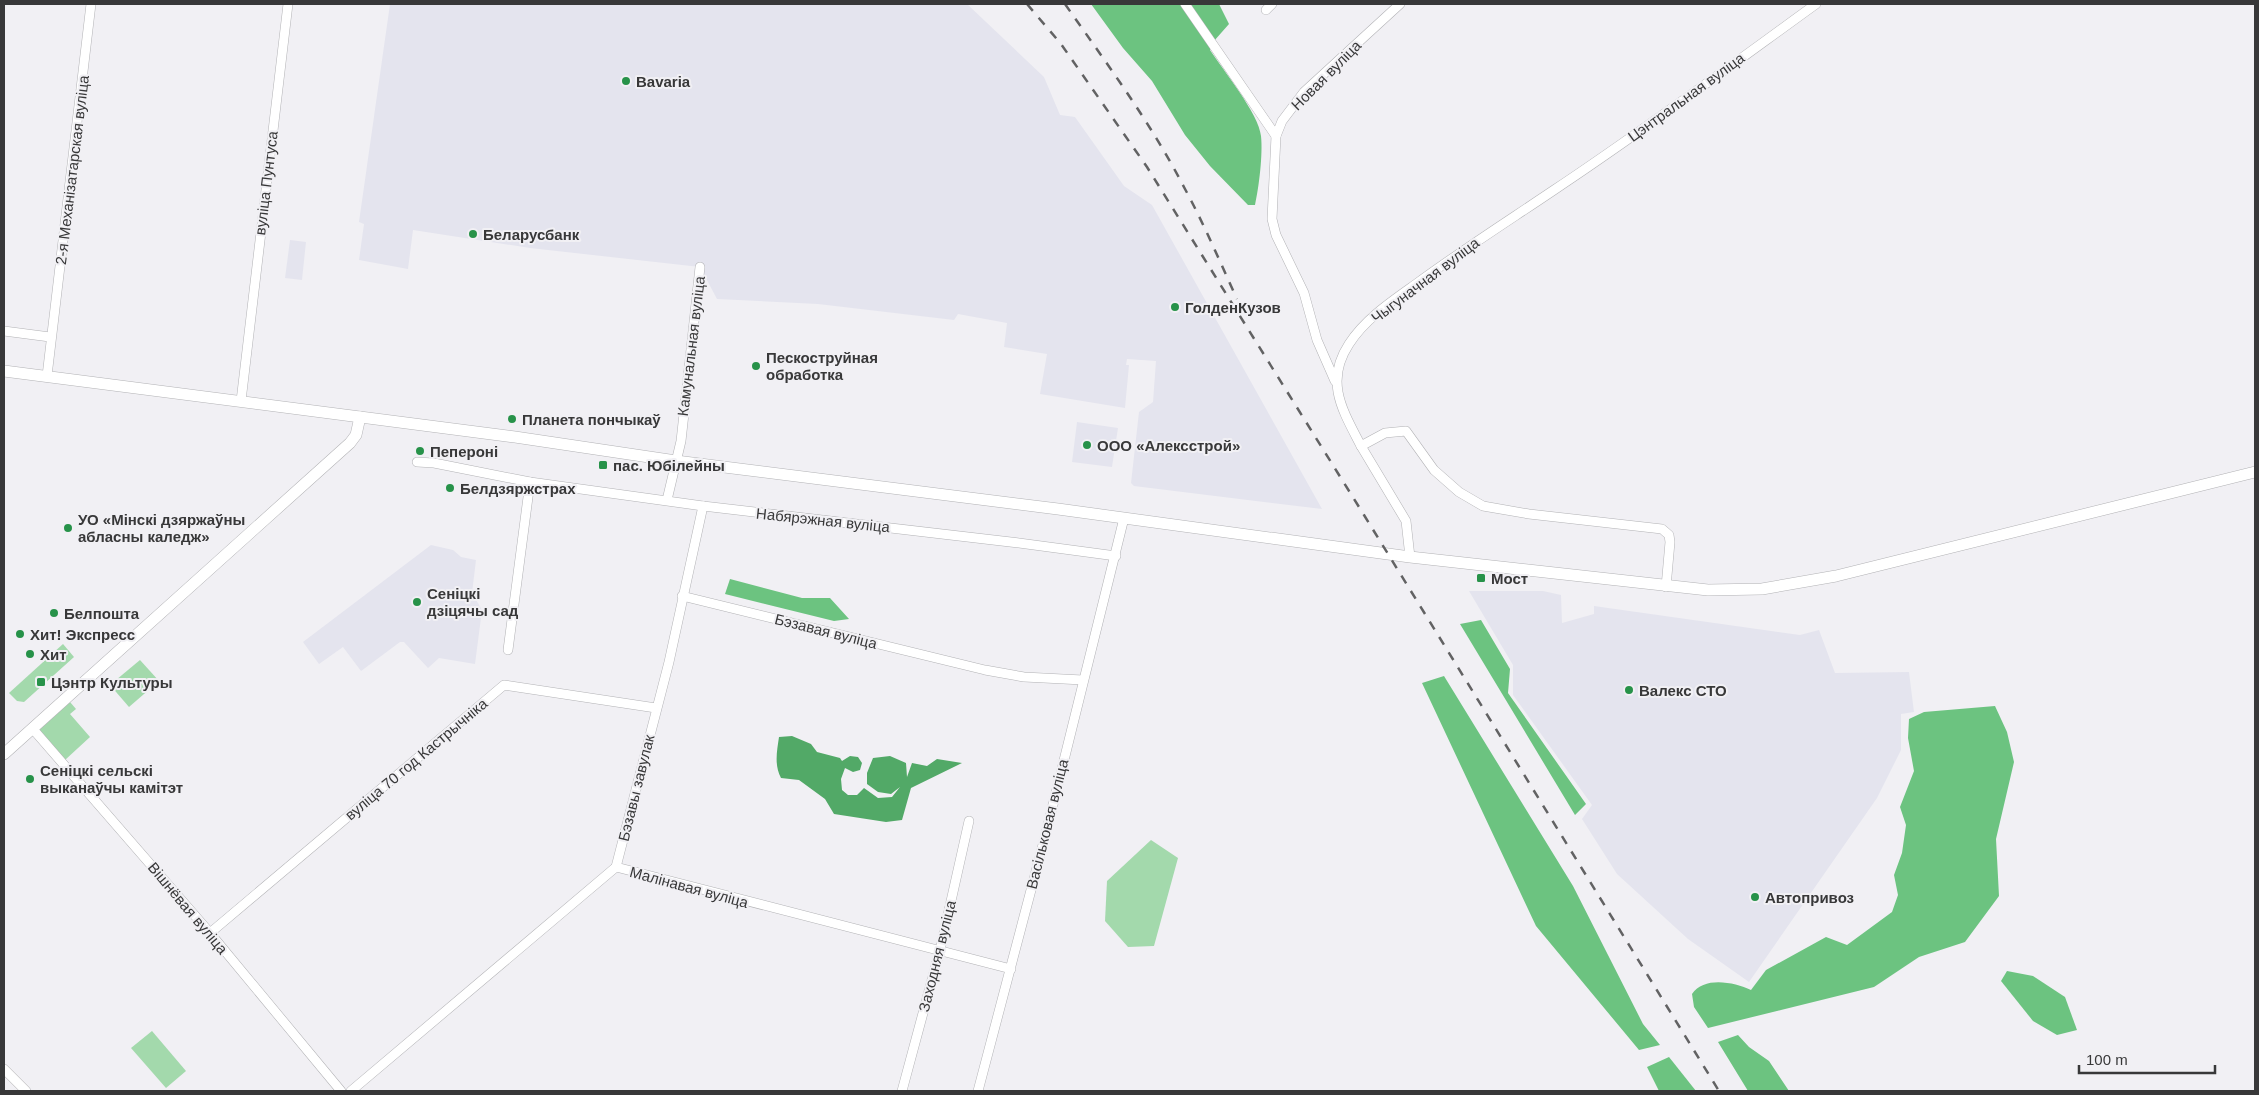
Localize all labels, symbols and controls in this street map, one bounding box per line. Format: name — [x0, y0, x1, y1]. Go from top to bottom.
street label: Новая вуліца — [1288, 36, 1365, 113]
street label: Цэнтральная вуліца — [1624, 49, 1748, 145]
place label: Bavaria — [636, 73, 691, 90]
street label: 2-я Механізатарская вуліца — [52, 74, 92, 266]
marker: Bavaria — [620, 75, 632, 87]
street label: вуліца Пунтуса — [251, 129, 281, 236]
place label: Беларусбанк — [483, 226, 580, 243]
marker: Беларусбанк — [467, 228, 479, 240]
street label: Чыгуначная вуліца — [1368, 234, 1483, 326]
street label: Камунальная вуліца — [674, 274, 708, 417]
place label: ГолденКузов — [1185, 299, 1281, 316]
marker: ГолденКузов — [1169, 301, 1181, 313]
place label: Пескоструйная обработка — [766, 349, 878, 383]
marker: Пескоструйная обработка — [750, 360, 762, 372]
place label: Планета пончыкаў — [522, 411, 661, 428]
marker: Планета пончыкаў — [506, 413, 518, 425]
place label: ООО «Алексстрой» — [1097, 437, 1240, 454]
marker: ООО «Алексстрой» — [1081, 439, 1093, 451]
place label: Пепероні — [430, 443, 498, 460]
marker: Пепероні — [414, 445, 426, 457]
place label: пас. Юбілейны — [613, 457, 725, 474]
marker: пас. Юбілейны — [597, 459, 609, 471]
place label: Белдзяржстрах — [460, 480, 576, 497]
marker: Белдзяржстрах — [444, 482, 456, 494]
street label: Набярэжная вуліца — [755, 505, 891, 536]
place label: УО «Мінскі дзяржаўны абласны каледж» — [78, 511, 245, 545]
marker: УО «Мінскі дзяржаўны абласны каледж» — [62, 522, 74, 534]
place label: Мост — [1491, 570, 1528, 587]
marker: Мост — [1475, 572, 1487, 584]
place label: Сеніцкі дзіцячы сад — [427, 585, 519, 619]
marker: Сеніцкі дзіцячы сад — [411, 596, 423, 608]
place label: Белпошта — [64, 605, 140, 622]
marker: Белпошта — [48, 607, 60, 619]
street label: Бэзавая вуліца — [773, 610, 880, 652]
place label: Хит! Экспресс — [30, 626, 135, 643]
marker: Хит! Экспресс — [14, 628, 26, 640]
place label: Хит — [40, 646, 67, 663]
marker: Хит — [24, 648, 36, 660]
place label: Цэнтр Культуры — [51, 674, 173, 691]
marker: Цэнтр Культуры — [35, 676, 47, 688]
place label: Валекс СТО — [1639, 682, 1727, 699]
marker: Валекс СТО — [1623, 684, 1635, 696]
street label: вуліца 70 год Кастрычніка — [342, 694, 491, 823]
street label: Бэзавы завулак — [615, 733, 658, 843]
street label: Васільковая вуліца — [1023, 757, 1072, 891]
place label: Сеніцкі сельскі выканаўчы камітэт — [40, 762, 183, 796]
marker: Сеніцкі сельскі выканаўчы камітэт — [24, 773, 36, 785]
street label: Вішнёвая вуліца — [145, 859, 232, 958]
street label: Малінавая вуліца — [628, 863, 751, 911]
place label: Автопривоз — [1765, 889, 1854, 906]
marker: Автопривоз — [1749, 891, 1761, 903]
street label: Заходняя вуліца — [915, 898, 959, 1013]
scale bar — [2079, 1042, 2215, 1074]
text: 100 m — [2086, 1051, 2128, 1068]

